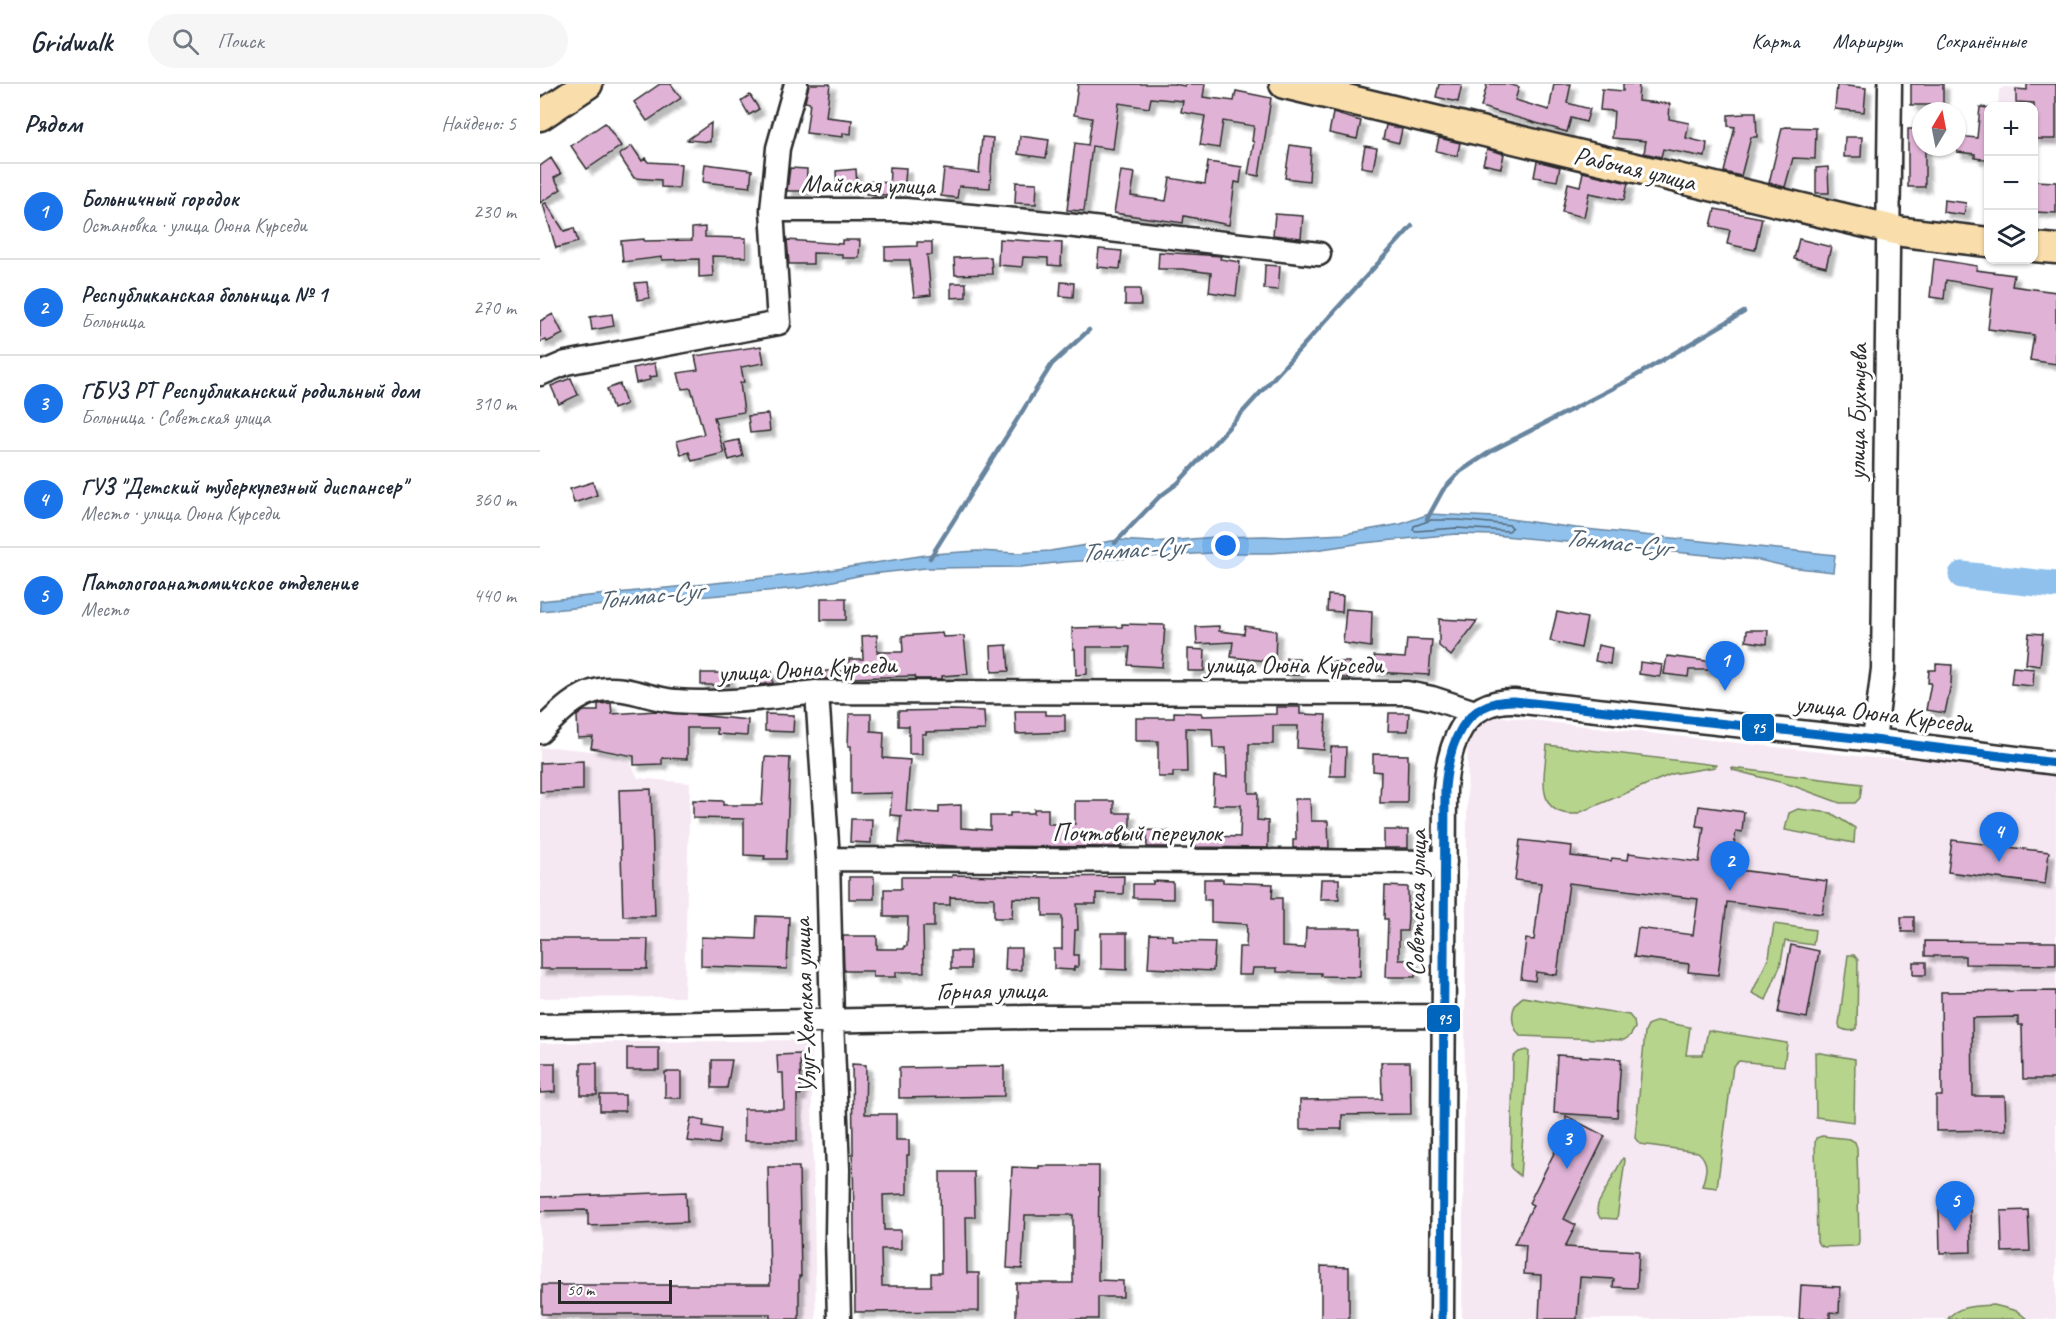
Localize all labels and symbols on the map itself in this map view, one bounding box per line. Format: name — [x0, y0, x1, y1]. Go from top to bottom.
north arrow — [1912, 102, 1966, 156]
street label: Рабочая улица — [1571, 138, 1701, 199]
street label: Майская улица — [801, 167, 937, 202]
street label: улица Бухтуева — [1840, 342, 1875, 483]
water label: Тонмас-Суг — [1563, 520, 1678, 565]
water label: Тонмас-Суг — [1079, 528, 1193, 570]
your location — [1211, 531, 1240, 560]
water label: Тонмас-Суг — [595, 572, 710, 617]
pin: 1 — [1706, 642, 1744, 691]
street label: улица Оюна Курседи — [715, 647, 899, 690]
street label: улица Оюна Курседи — [1203, 648, 1385, 681]
street label: улица Оюна Курседи — [1791, 686, 1976, 741]
line badge: 95 — [1741, 713, 1775, 742]
text: 95 — [1751, 718, 1767, 738]
pin: 4 — [1980, 812, 2018, 862]
street label: Почтовый переулок — [1052, 816, 1224, 849]
street label: Советская улица — [1399, 828, 1434, 977]
pin: 2 — [1710, 842, 1750, 891]
street label: Улуг-Хемская улица — [785, 915, 824, 1094]
street label: Горная улица — [936, 973, 1049, 1008]
line badge: 95 — [1426, 1004, 1461, 1033]
text: 95 — [1437, 1009, 1453, 1029]
pin: 3 — [1548, 1120, 1586, 1169]
pin: 5 — [1936, 1182, 1974, 1231]
scale bar — [558, 1277, 672, 1304]

